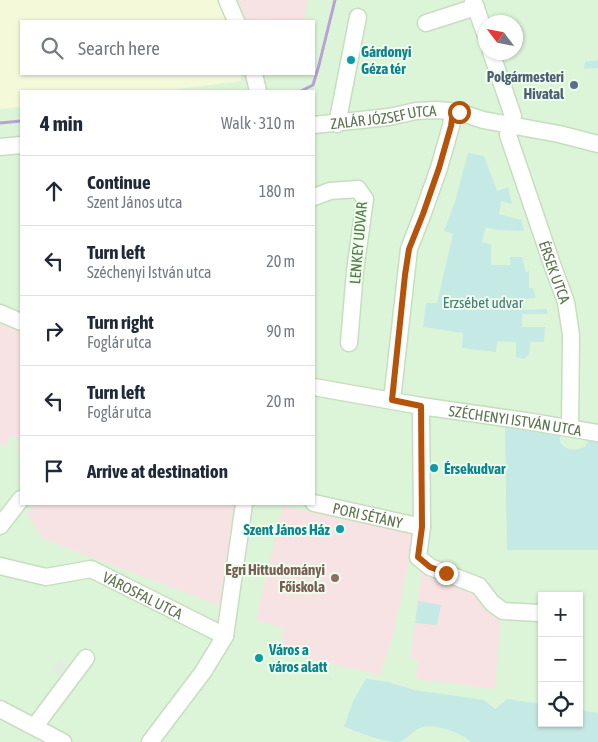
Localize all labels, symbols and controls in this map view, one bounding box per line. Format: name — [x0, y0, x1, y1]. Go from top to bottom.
north arrow — [478, 15, 523, 60]
search box — [20, 20, 315, 75]
icon: search — [38, 34, 66, 62]
text: Search here — [78, 37, 160, 59]
place label: Gárdonyi Géza tér — [361, 43, 411, 77]
marker: Gárdonyi Géza tér — [345, 54, 357, 66]
place label: Polgármesteri Hivatal — [487, 68, 565, 102]
marker: Polgármesteri Hivatal — [568, 79, 580, 91]
route start — [448, 101, 471, 124]
street label: ZALÁR JÓZSEF UTCA — [329, 102, 437, 132]
text: 4 min — [40, 111, 83, 135]
text: Walk · 310 m — [221, 114, 295, 132]
text: Continue — [87, 171, 151, 193]
icon: ahead — [40, 177, 68, 205]
text: 180 m — [259, 182, 295, 200]
text: Szent János utca — [87, 193, 182, 211]
street label: LENKEY UDVAR — [346, 201, 370, 285]
street label: ÉRSEK UTCA — [536, 238, 574, 306]
text: Turn left — [87, 241, 145, 263]
icon: left — [40, 247, 68, 275]
text: 20 m — [266, 252, 295, 270]
text: Széchenyi István utca — [87, 263, 211, 281]
park label: Erzsébet udvar — [443, 294, 524, 311]
text: Turn right — [87, 311, 154, 333]
icon: right — [40, 317, 68, 345]
text: 90 m — [266, 322, 295, 340]
text: Foglár utca — [87, 333, 152, 351]
text: Turn left — [87, 381, 145, 403]
icon: left — [40, 387, 68, 415]
text: 20 m — [266, 392, 295, 410]
street label: SZÉCHENYI ISTVÁN UTCA — [448, 402, 584, 439]
text: Foglár utca — [87, 403, 152, 421]
icon: arrive — [40, 457, 68, 485]
text: Arrive at destination — [87, 460, 228, 482]
place label: Érsekudvar — [444, 460, 506, 477]
marker: Érsekudvar — [428, 462, 440, 474]
street label: PORI SÉTÁNY — [331, 499, 405, 531]
place label: Szent János Ház — [243, 521, 331, 538]
marker: Szent János Ház — [334, 523, 346, 535]
place label: Egri Hittudományi Főiskola — [225, 561, 325, 595]
route end — [435, 562, 458, 585]
street label: VÁROSFAL UTCA — [100, 568, 186, 622]
marker: Egri Hittudományi Főiskola — [329, 572, 341, 584]
map controls — [538, 592, 583, 727]
button: + — [538, 592, 583, 637]
button: − — [538, 637, 583, 682]
place label: Város a város alatt — [268, 641, 328, 675]
marker: Város a város alatt — [253, 652, 265, 664]
button: locate — [538, 682, 583, 727]

